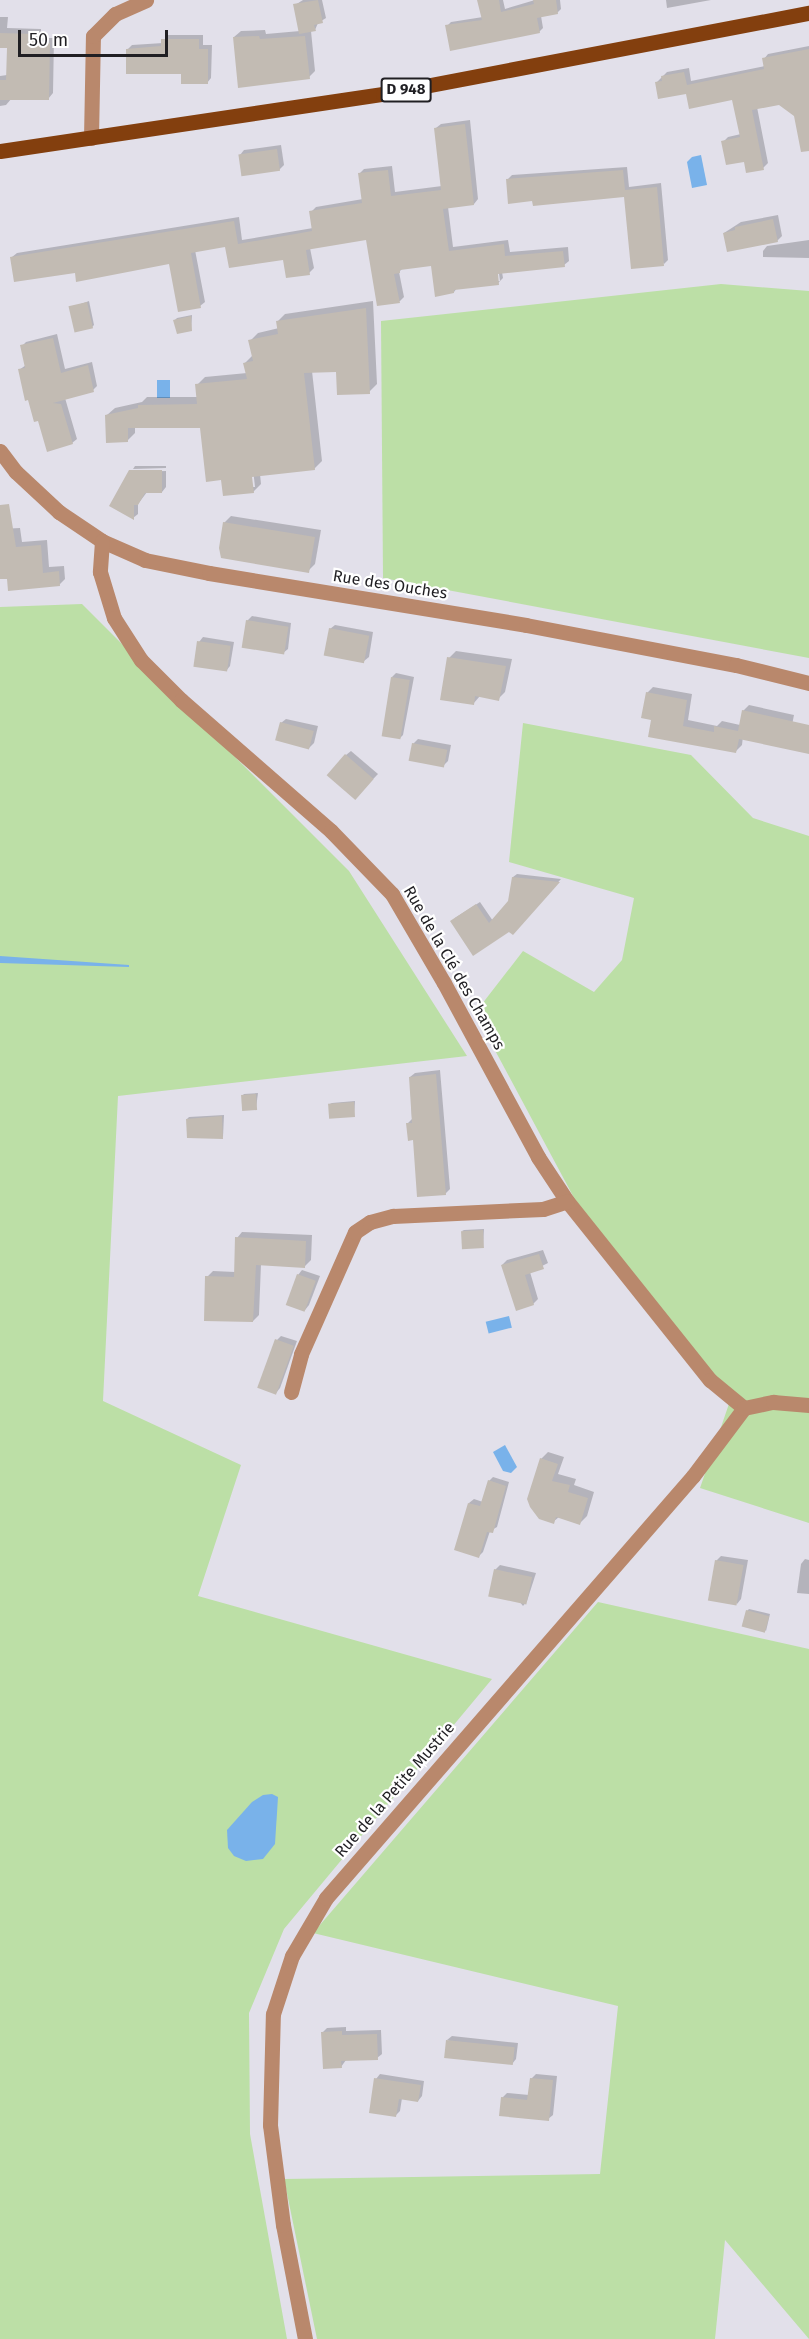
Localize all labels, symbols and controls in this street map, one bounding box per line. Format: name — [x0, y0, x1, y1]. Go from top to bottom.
scale bar — [21, 18, 171, 56]
text: 50 m — [29, 29, 68, 51]
road number: D 948 — [380, 78, 432, 102]
street label: Rue des Ouches — [331, 566, 449, 604]
street label: Rue de la Clé des Champs — [399, 883, 509, 1053]
street label: Rue de la Petite Mustrie — [331, 1719, 459, 1861]

